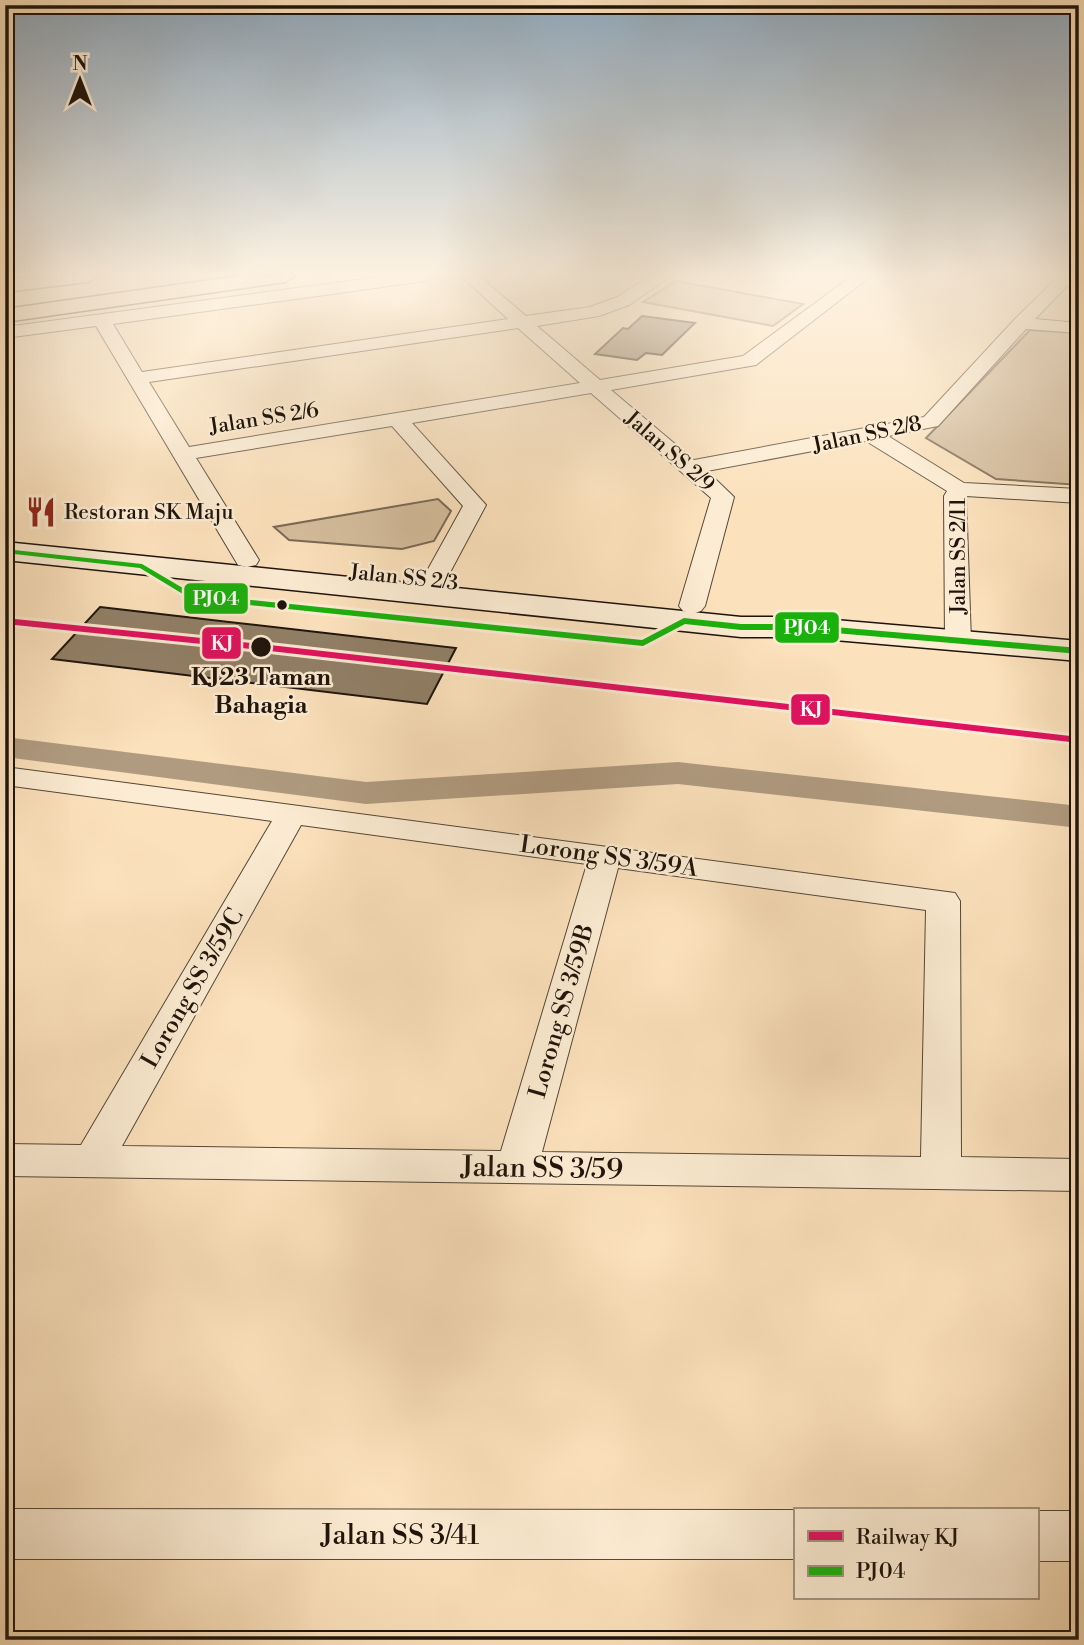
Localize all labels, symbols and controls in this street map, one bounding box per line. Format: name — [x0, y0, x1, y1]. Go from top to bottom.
north arrow — [46, 46, 116, 116]
text: N — [72, 52, 88, 76]
street label: Jalan SS 2/6 — [207, 397, 321, 441]
street label: Jalan SS 2/9 — [618, 405, 720, 498]
street label: Jalan SS 2/8 — [809, 411, 924, 459]
restaurant icon: Restoran SK Maju — [24, 495, 58, 529]
street label: Jalan SS 2/11 — [946, 498, 972, 615]
place label: Restoran SK Maju — [64, 500, 233, 526]
street label: Jalan SS 2/3 — [347, 559, 460, 597]
line badge: PJ04 — [183, 582, 249, 615]
text: PJ04 — [193, 587, 240, 611]
unlabelled marker — [275, 598, 289, 612]
line badge: PJ04 — [774, 611, 840, 644]
text: PJ04 — [784, 616, 831, 640]
line badge: KJ — [201, 626, 242, 660]
text: KJ — [211, 632, 234, 656]
marker: KJ23 Taman Bahagia — [249, 635, 273, 659]
place label: KJ23 Taman Bahagia — [191, 663, 331, 721]
line badge: KJ — [790, 693, 831, 726]
text: KJ — [800, 698, 823, 722]
street label: Lorong SS 3/59A — [518, 830, 700, 884]
street label: Lorong SS 3/59C — [135, 903, 251, 1074]
street label: Lorong SS 3/59B — [523, 921, 601, 1102]
street label: Jalan SS 3/59 — [460, 1150, 623, 1187]
legend — [794, 1508, 1038, 1600]
street label: Jalan SS 3/41 — [320, 1518, 479, 1553]
text: Railway KJ — [856, 1525, 959, 1551]
text: PJ04 — [856, 1559, 905, 1585]

